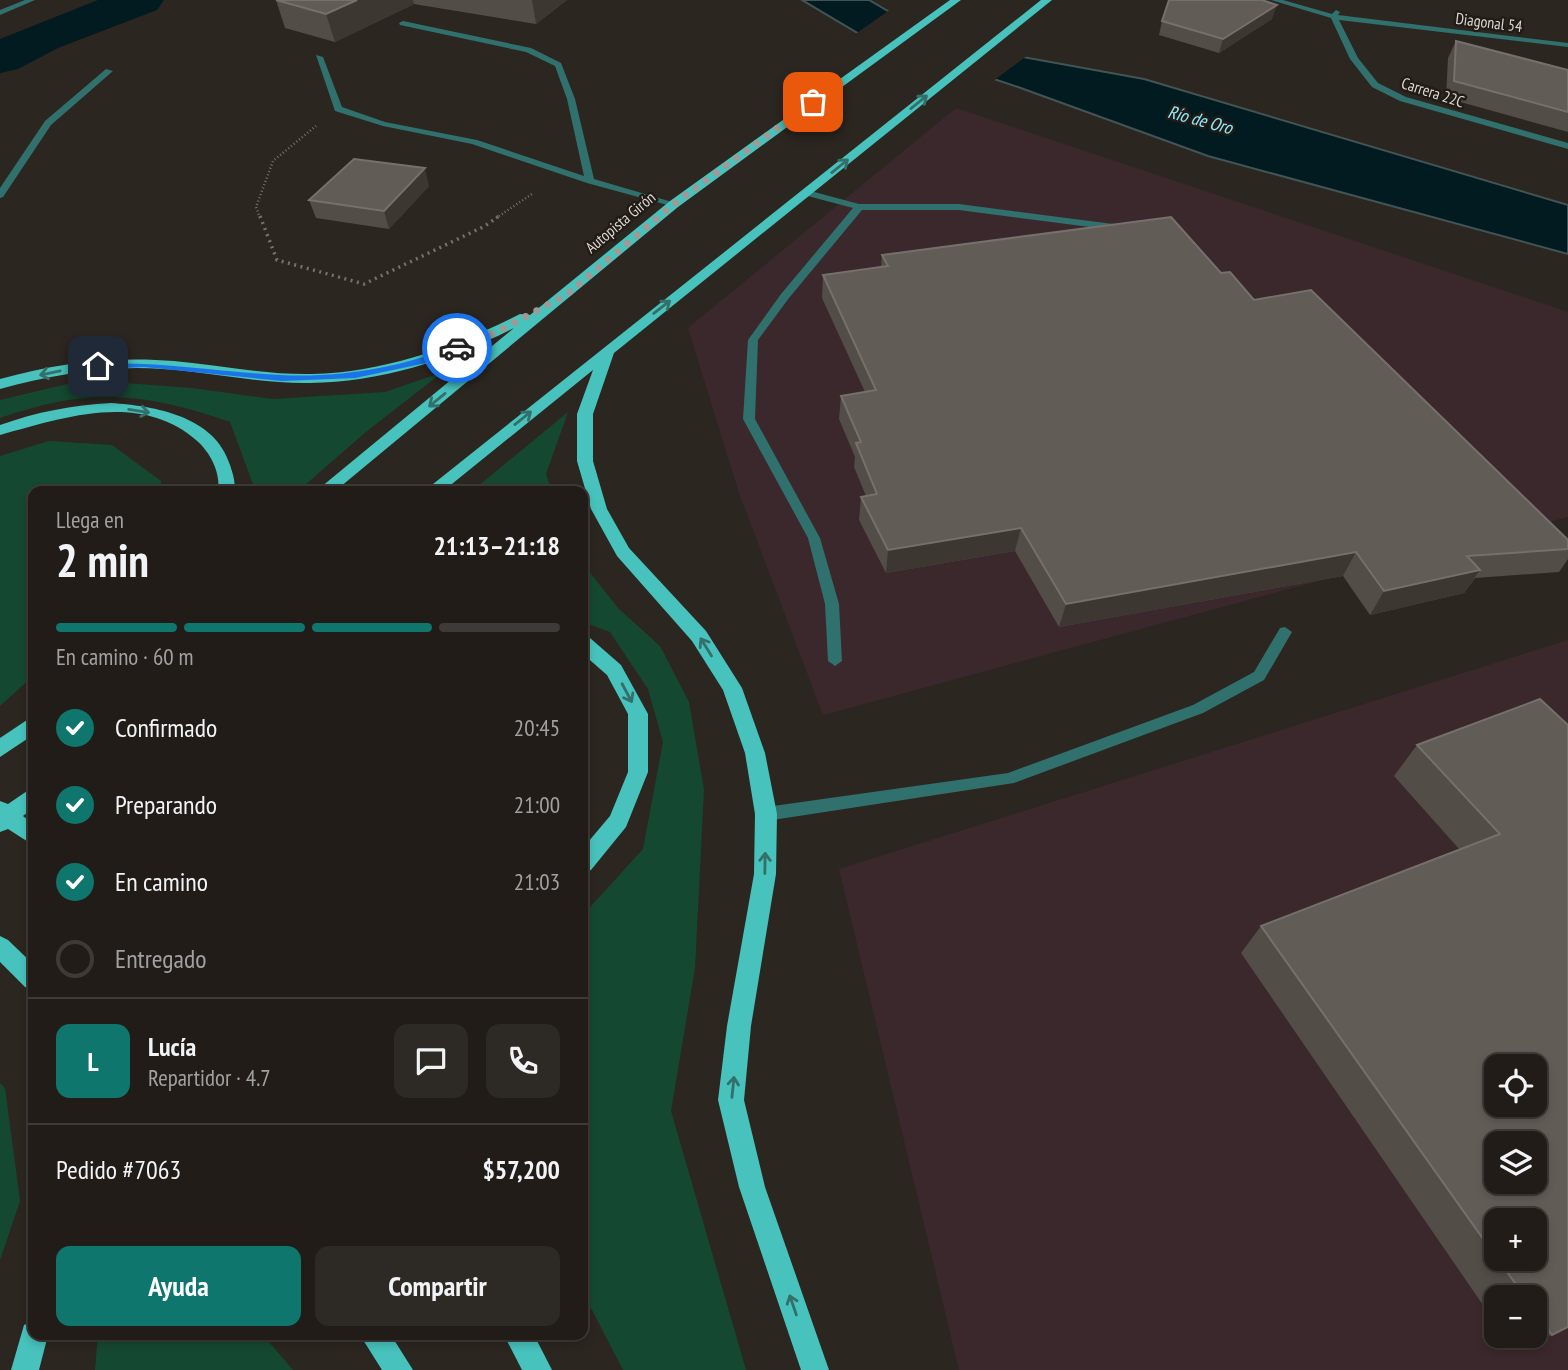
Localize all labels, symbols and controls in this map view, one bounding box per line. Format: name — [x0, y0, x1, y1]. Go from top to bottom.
street label: Diagonal 54 — [1455, 8, 1523, 36]
pin — [783, 72, 843, 132]
street label: Carrera 22C — [1399, 72, 1467, 112]
icon: bag — [794, 83, 832, 121]
one-way arrow — [910, 94, 928, 109]
water label: Río de Oro — [1165, 100, 1236, 139]
one-way arrow — [831, 158, 849, 173]
street label: Autopista Girón — [581, 187, 659, 257]
one-way arrow — [652, 300, 671, 315]
courier — [422, 313, 492, 383]
icon: car — [438, 329, 476, 367]
pin — [68, 336, 128, 396]
icon: home — [79, 347, 117, 385]
one-way arrow — [39, 367, 62, 381]
one-way arrow — [428, 392, 446, 407]
one-way arrow — [127, 405, 150, 418]
one-way arrow — [513, 411, 531, 426]
text: Llega en — [56, 505, 124, 534]
text: 21:13–21:18 — [433, 529, 560, 562]
text: 2 min — [56, 530, 149, 590]
one-way arrow — [699, 638, 713, 658]
text: En camino · 60 m — [56, 642, 193, 671]
one-way arrow — [620, 683, 634, 703]
icon: check — [56, 709, 94, 747]
text: Confirmado — [115, 711, 217, 744]
text: 20:45 — [514, 713, 560, 742]
icon: check — [56, 786, 94, 824]
text: Preparando — [115, 788, 217, 821]
text: 21:00 — [514, 790, 560, 819]
one-way arrow — [758, 851, 772, 874]
icon: check — [56, 863, 94, 901]
text: En camino — [115, 865, 208, 898]
text: 21:03 — [514, 867, 560, 896]
text: Entregado — [115, 942, 207, 975]
button: chat — [394, 1024, 468, 1098]
button: phone — [486, 1024, 560, 1098]
text: Lucía — [148, 1030, 196, 1063]
text: L — [87, 1045, 99, 1078]
map controls — [1484, 1054, 1547, 1348]
button: locate — [1484, 1054, 1547, 1117]
text: Repartidor · 4.7 — [148, 1063, 271, 1092]
one-way arrow — [726, 1077, 739, 1099]
button: layers — [1484, 1131, 1547, 1194]
text: Pedido #7063 — [56, 1153, 181, 1186]
text: $57,200 — [482, 1153, 560, 1186]
button: + — [1484, 1208, 1547, 1271]
button: Ayuda — [56, 1246, 301, 1326]
button: Compartir — [315, 1246, 560, 1326]
button: − — [1484, 1285, 1547, 1348]
one-way arrow — [786, 1295, 798, 1317]

